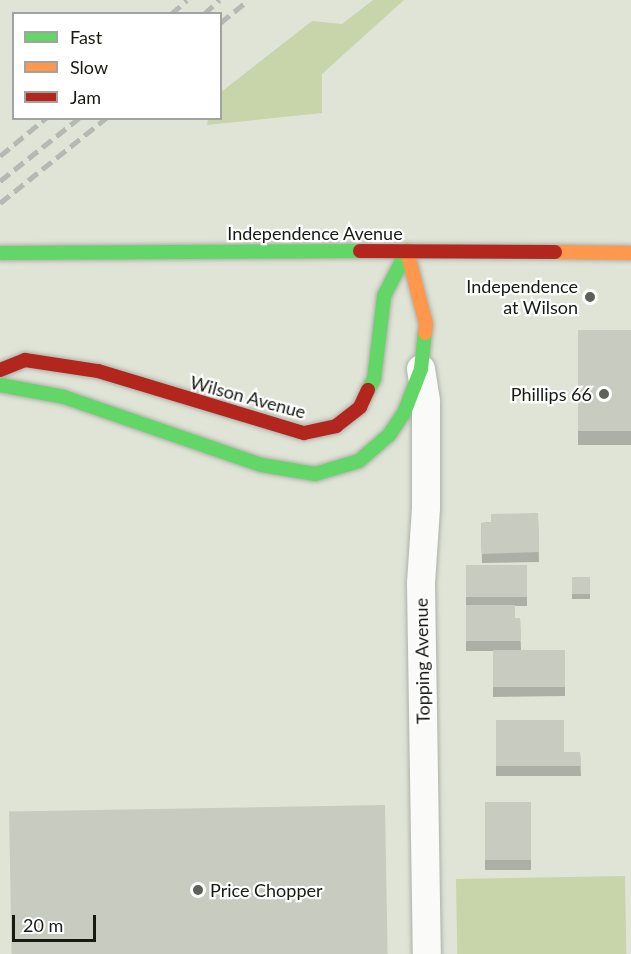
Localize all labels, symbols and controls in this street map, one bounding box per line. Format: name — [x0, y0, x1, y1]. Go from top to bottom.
legend — [12, 12, 222, 120]
text: Fast — [70, 26, 102, 48]
text: Slow — [70, 56, 108, 78]
text: Jam — [70, 86, 101, 108]
street label: Independence Avenue — [227, 222, 403, 244]
place label: Independence at Wilson — [466, 276, 578, 318]
marker: Independence at Wilson — [583, 290, 597, 304]
street label: Wilson Avenue — [188, 371, 308, 423]
place label: Phillips 66 — [511, 383, 592, 405]
marker: Phillips 66 — [597, 387, 611, 401]
street label: Topping Avenue — [410, 597, 434, 725]
place label: Price Chopper — [210, 879, 323, 901]
marker: Price Chopper — [191, 883, 205, 897]
scale bar — [15, 903, 99, 941]
text: 20 m — [23, 914, 63, 936]

